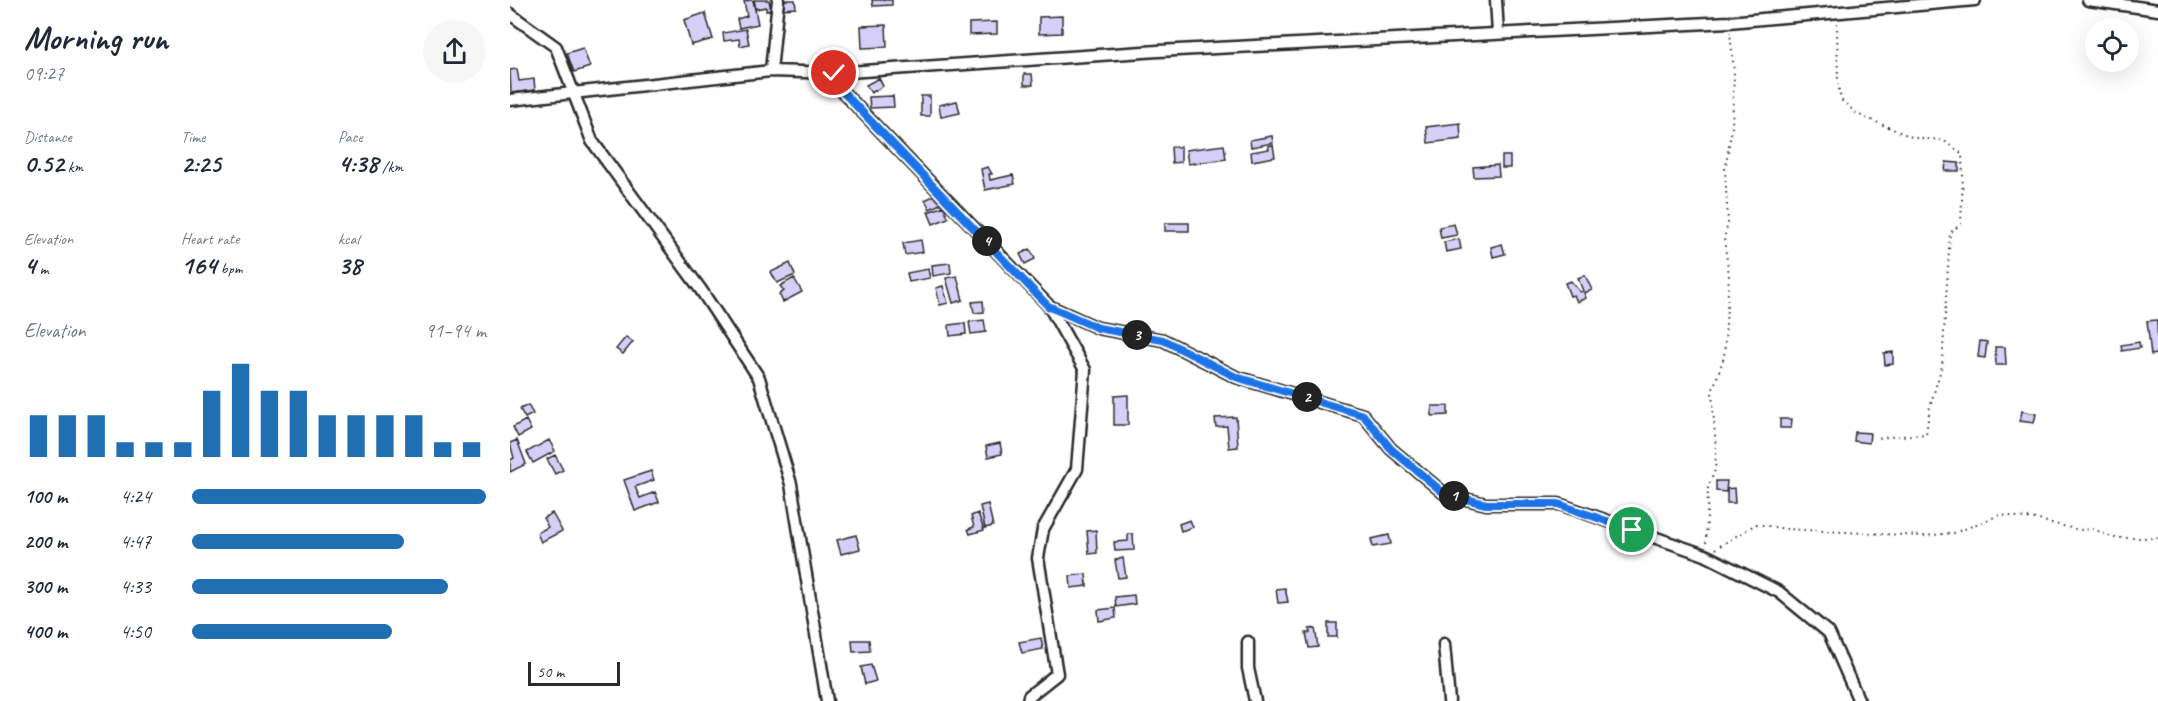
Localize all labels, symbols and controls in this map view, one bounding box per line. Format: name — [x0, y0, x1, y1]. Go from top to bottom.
text: Morning run — [24, 17, 168, 59]
map controls — [2085, 18, 2139, 72]
button: locate — [2085, 18, 2139, 72]
button: share — [423, 20, 486, 83]
pin — [808, 47, 859, 98]
icon: check — [817, 56, 850, 89]
text: 09:27 — [24, 61, 64, 86]
text: Distance — [24, 127, 72, 147]
text: Time — [181, 127, 205, 147]
text: Pace — [338, 127, 363, 147]
text: 0.52 — [24, 147, 64, 180]
text: 2:25 — [181, 147, 221, 180]
text: 4:38 — [338, 147, 378, 180]
text: km — [64, 157, 83, 177]
text: /km — [378, 157, 403, 177]
pin: 4 — [972, 226, 1002, 256]
text: Elevation — [24, 229, 73, 249]
text: Heart rate — [181, 229, 239, 249]
text: kcal — [338, 229, 359, 249]
text: 4 — [983, 231, 991, 251]
text: 4 — [24, 249, 36, 282]
text: 164 — [181, 249, 217, 282]
text: 38 — [338, 249, 361, 282]
text: m — [36, 259, 49, 279]
text: bpm — [217, 259, 243, 279]
text: Elevation — [24, 318, 86, 343]
text: 91–94 m — [425, 318, 486, 343]
pin: 3 — [1122, 320, 1152, 350]
text: 3 — [1133, 325, 1141, 345]
pin: 2 — [1292, 382, 1322, 412]
text: 2 — [1303, 387, 1311, 407]
pin: 1 — [1439, 481, 1469, 511]
text: 100 m — [24, 484, 67, 509]
text: 4:24 — [120, 484, 151, 509]
text: 1 — [1450, 486, 1458, 506]
pin — [1606, 504, 1657, 555]
icon: arrive — [1615, 513, 1648, 546]
text: 200 m — [24, 529, 67, 554]
text: 4:47 — [120, 529, 151, 554]
text: 300 m — [24, 574, 67, 599]
text: 4:33 — [120, 574, 151, 599]
text: 400 m — [24, 619, 67, 644]
text: 4:50 — [120, 619, 151, 644]
scale bar — [528, 659, 620, 686]
text: 50 m — [537, 662, 564, 682]

